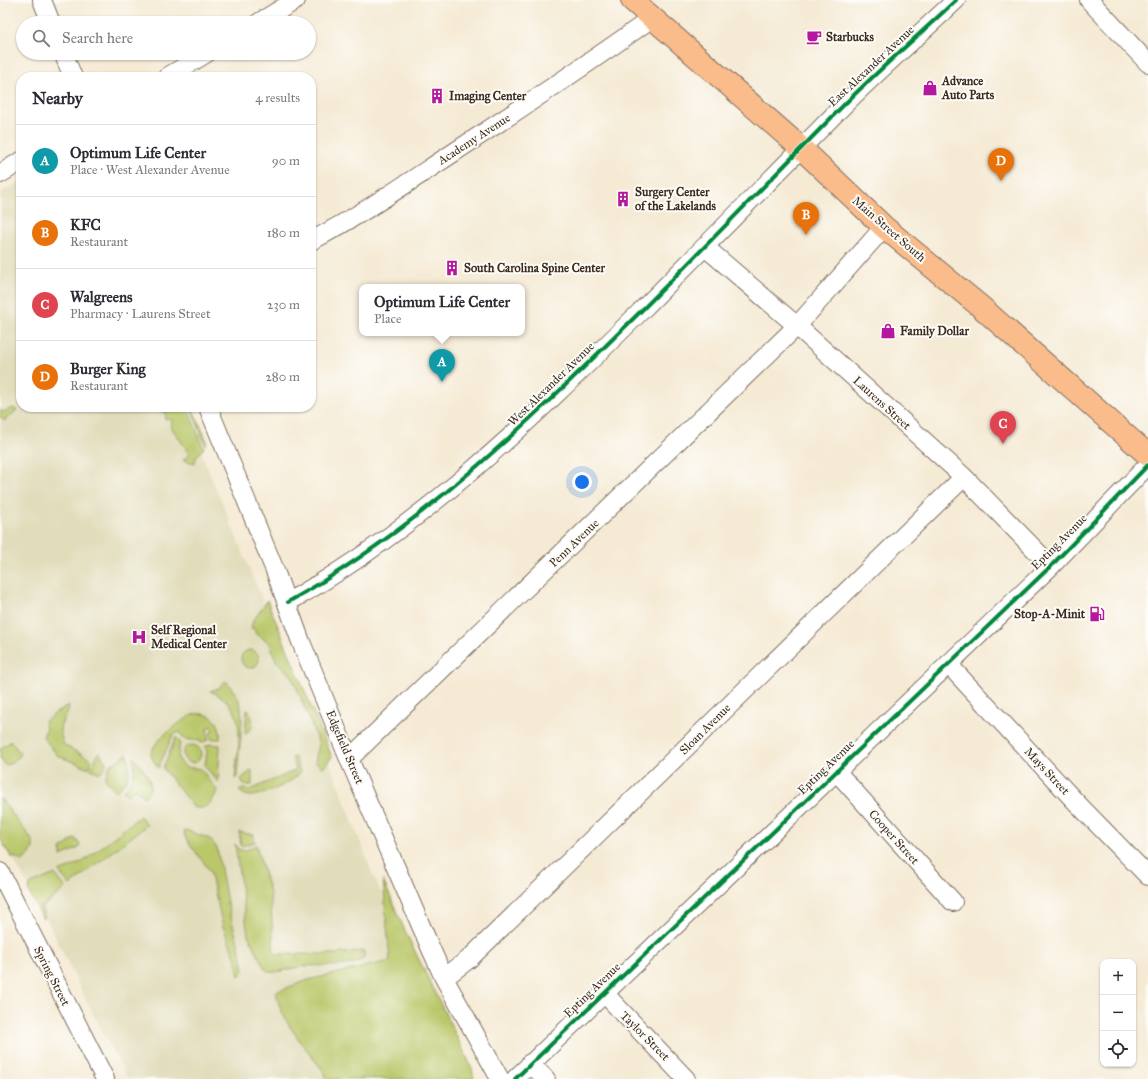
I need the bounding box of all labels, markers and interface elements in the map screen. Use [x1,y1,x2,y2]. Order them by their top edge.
search box [16,16,316,60]
street label: East Alexander Avenue [825,23,917,109]
icon: search [30,27,52,49]
cafe icon: Starbucks [805,28,823,46]
text: Search here [62,29,133,47]
place label: Starbucks [826,30,875,44]
place label: Advance Auto Parts [941,74,995,102]
shop icon: Advance Auto Parts [921,79,939,97]
building icon: Imaging Center [428,87,446,105]
text: Nearby [32,88,83,109]
place label: Imaging Center [449,89,527,104]
text: 4 results [255,90,300,106]
street label: Academy Avenue [434,110,513,168]
text: Optimum Life Center [70,144,206,162]
pin: D [988,148,1014,181]
text: A [41,153,49,169]
text: 90 m [272,153,300,169]
text: Place · West Alexander Avenue [70,162,230,178]
place label: Surgery Center of the Lakelands [635,185,716,213]
building icon: Surgery Center of the Lakelands [614,190,632,208]
street label: Main Street South [849,193,929,265]
pin: B [793,202,819,235]
text: KFC [70,216,101,234]
text: B [41,225,49,241]
text: 180 m [267,225,300,241]
text: Restaurant [70,234,128,250]
building icon: South Carolina Spine Center [443,259,461,277]
place label: South Carolina Spine Center [464,261,606,276]
popup [359,284,525,336]
text: Walgreens [70,288,133,306]
text: Optimum Life Center [374,293,510,311]
text: C [41,297,49,313]
text: 230 m [267,297,300,313]
text: Pharmacy · Laurens Street [70,306,211,322]
text: Place [374,311,401,327]
shop icon: Family Dollar [879,322,897,340]
place label: Family Dollar [900,324,969,339]
street label: West Alexander Avenue [505,339,597,429]
pin: A [429,349,455,382]
text: Burger King [70,360,146,378]
text: D [40,369,50,385]
text: 280 m [265,369,300,385]
street label: Laurens Street [850,373,914,433]
text: Restaurant [70,378,128,394]
pin: C [990,411,1016,444]
your location [572,472,592,492]
street label: Epting Avenue [1028,511,1090,573]
street label: Penn Avenue [546,516,602,570]
fuel station icon: Stop-A-Minit [1088,605,1106,623]
place label: Stop-A-Minit [1014,607,1086,622]
place label: Self Regional Medical Center [151,623,227,651]
hospital icon: Self Regional Medical Center [130,628,148,646]
street label: Sloan Avenue [677,701,733,757]
street label: Edgefield Street [322,708,367,787]
street label: Epting Avenue [795,737,858,798]
street label: Mays Street [1022,744,1073,798]
street label: Cooper Street [866,807,923,868]
street label: Spring Street [30,944,73,1009]
map controls [1100,959,1136,1067]
button: + [1100,959,1136,995]
street label: Epting Avenue [561,960,624,1021]
button: − [1100,995,1136,1031]
street label: Taylor Street [617,1008,673,1064]
button: locate [1100,1031,1136,1067]

